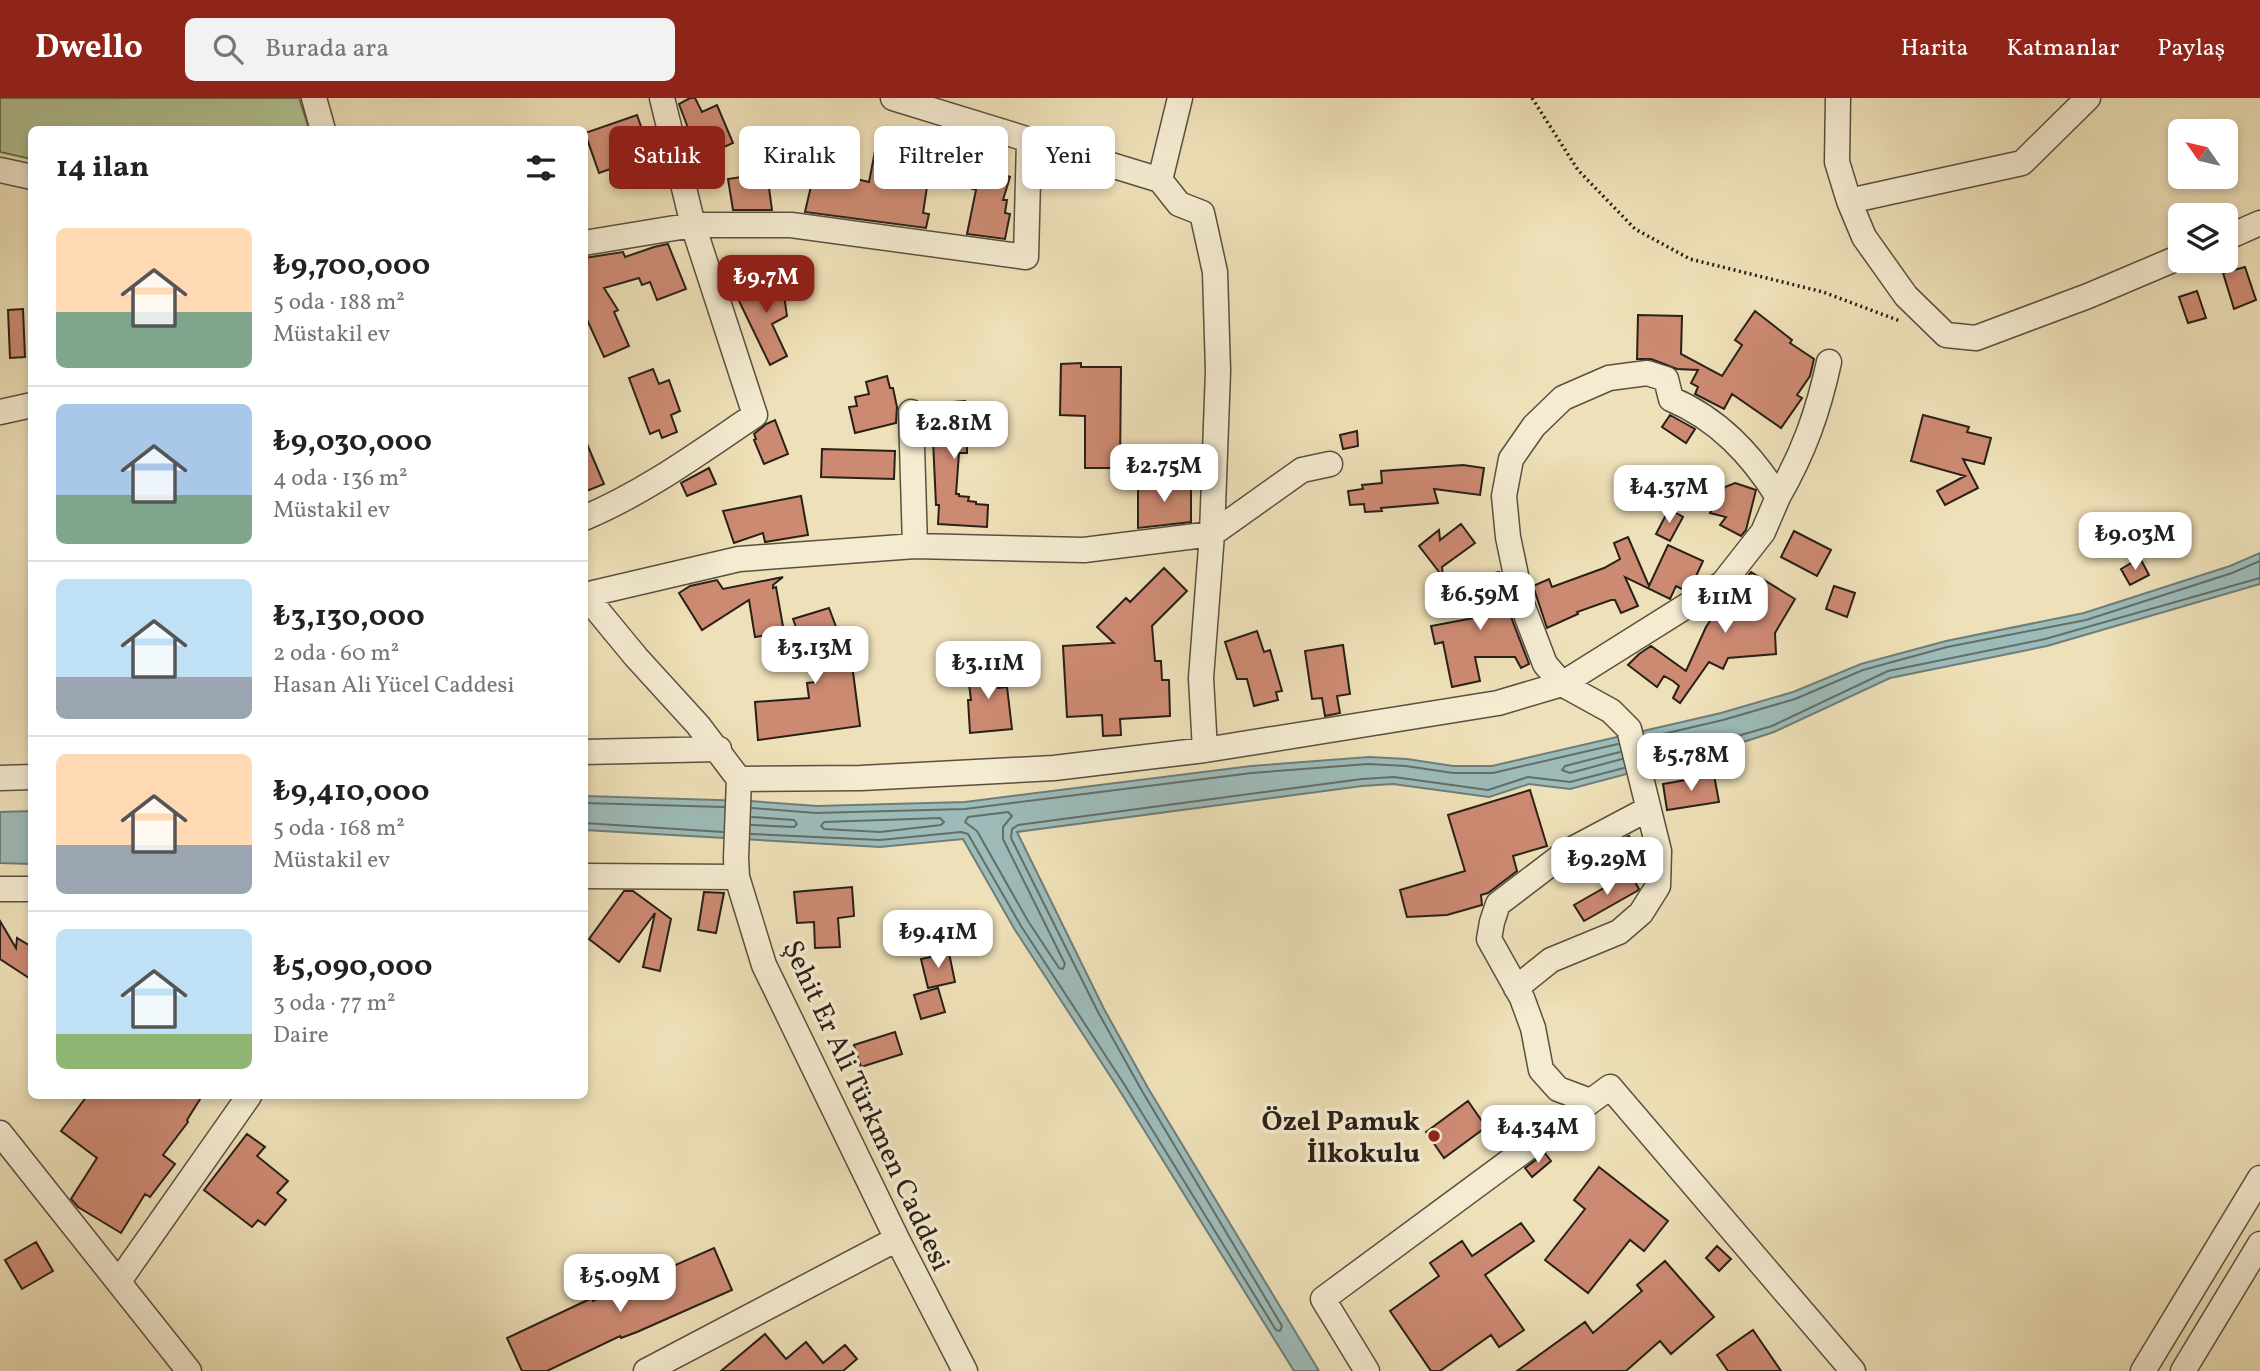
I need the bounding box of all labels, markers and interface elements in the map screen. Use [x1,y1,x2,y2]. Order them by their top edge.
search box [185,18,675,81]
text: Dwello [35,26,143,72]
icon: search [209,30,247,68]
text: Burada ara [265,31,389,67]
text: Harita [1901,32,1968,66]
text: Katmanlar [2006,32,2119,66]
text: Paylaş [2157,32,2225,66]
north arrow [2168,119,2238,189]
map controls [2168,119,2238,273]
chip: Satılık [609,126,725,189]
chip: Kiralık [739,126,860,189]
chip: Filtreler [874,126,1008,189]
chip: Yeni [1022,126,1115,189]
text: 14 ilan [56,147,149,189]
icon: filters [522,149,560,187]
button: layers [2168,203,2238,273]
text: ₺9,700,000 [273,245,430,287]
icon: home [112,256,196,340]
pin: ₺9.7M [717,256,815,315]
text: ₺9.7M [733,262,799,294]
text: 5 oda · 188 m² [273,287,405,319]
text: Müstakil ev [273,319,390,351]
pin: ₺2.81M [897,402,1011,461]
text: ₺2.81M [916,408,992,440]
text: ₺9,030,000 [273,421,432,463]
icon: home [112,432,196,516]
pin: ₺2.75M [1107,444,1221,504]
text: ₺2.75M [1126,451,1202,483]
text: 4 oda · 136 m² [273,463,408,495]
pin: ₺4.37M [1612,466,1726,525]
text: ₺4.37M [1630,472,1708,504]
text: Müstakil ev [273,495,390,527]
pin: ₺9.03M [2078,512,2192,572]
text: ₺9.03M [2095,519,2175,551]
pin: ₺6.59M [1423,573,1537,632]
pin: ₺11M [1684,575,1766,635]
text: ₺6.59M [1441,579,1519,611]
text: ₺11M [1698,582,1752,614]
text: ₺3,130,000 [273,596,425,638]
icon: home [112,607,196,691]
pin: ₺3.13M [758,626,872,686]
text: ₺3.13M [777,633,853,665]
text: 2 oda · 60 m² [273,638,399,670]
pin: ₺3.11M [931,642,1045,701]
text: ₺3.11M [952,648,1024,680]
text: Hasan Ali Yücel Caddesi [273,670,514,702]
pin: ₺5.78M [1634,734,1748,793]
text: ₺5.78M [1653,740,1729,772]
text: ₺9,410,000 [273,771,429,813]
icon: home [112,782,196,866]
text: 5 oda · 168 m² [273,813,405,845]
pin: ₺9.29M [1550,838,1664,897]
text: ₺9.29M [1567,844,1647,876]
text: Müstakil ev [273,845,390,877]
pin: ₺9.41M [881,910,995,970]
text: ₺9.41M [899,917,977,949]
street label: Şehit Er Ali Türkmen Caddesi [772,934,960,1278]
text: ₺5,090,000 [273,946,433,988]
icon: home [112,957,196,1041]
text: 3 oda · 77 m² [273,988,396,1020]
text: Daire [273,1020,329,1052]
place label: Özel Pamuk İlkokulu [1262,1103,1420,1174]
pin: ₺4.34M [1481,1105,1595,1165]
text: ₺4.34M [1497,1112,1579,1144]
marker: Özel Pamuk İlkokulu [1426,1128,1442,1144]
pin: ₺5.09M [563,1254,677,1314]
text: ₺5.09M [580,1261,660,1293]

